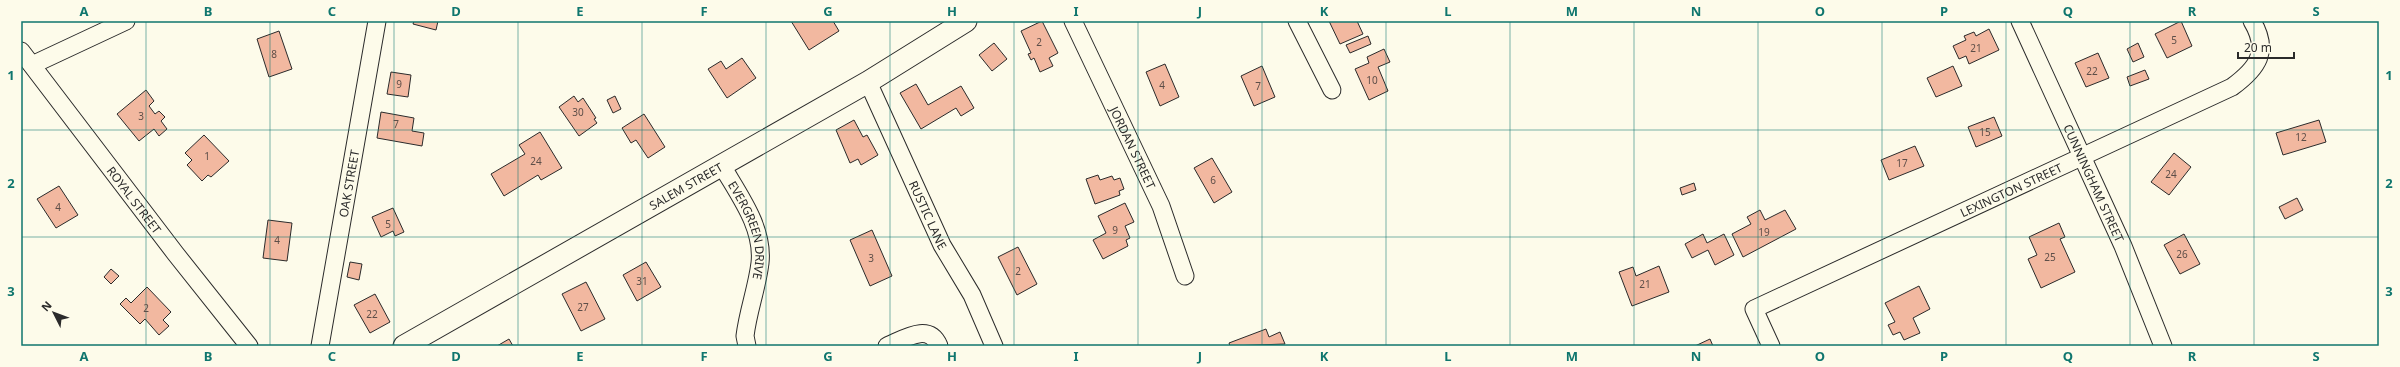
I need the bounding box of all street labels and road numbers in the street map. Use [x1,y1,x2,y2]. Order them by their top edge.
street label: JORDAN STREET [1106,103,1160,192]
street label: CUNNINGHAM STREET [2060,121,2129,245]
street label: OAK STREET [334,148,363,219]
street label: SALEM STREET [646,158,726,213]
street label: LEXINGTON STREET [1957,158,2065,221]
street label: ROYAL STREET [103,162,166,237]
street label: EVERGREEN DRIVE [724,178,769,281]
street label: RUSTIC LANE [905,178,951,253]

